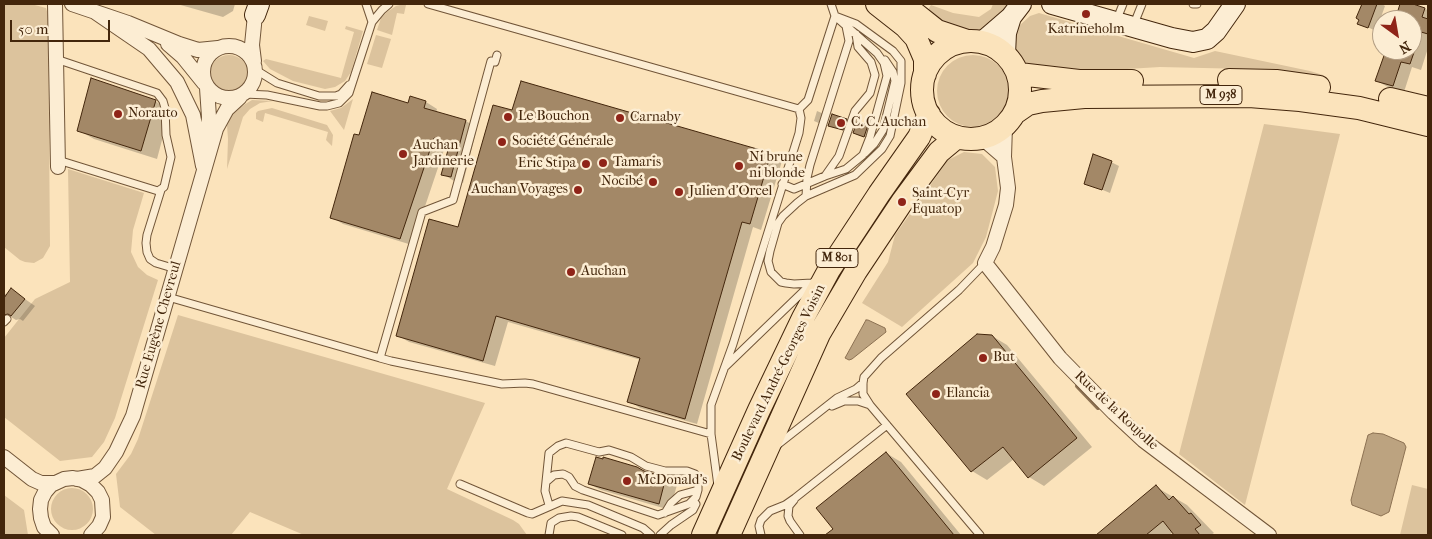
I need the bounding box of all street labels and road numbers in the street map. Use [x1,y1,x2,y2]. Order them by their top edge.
road number: M 938 [1200,86,1242,104]
road number: M 801 [816,248,858,268]
street label: Rue Eugène Chevreul [133,259,185,391]
street label: Boulevard André-Georges Voisin [729,282,829,464]
street label: Rue de la Roujolle [1071,368,1161,454]

